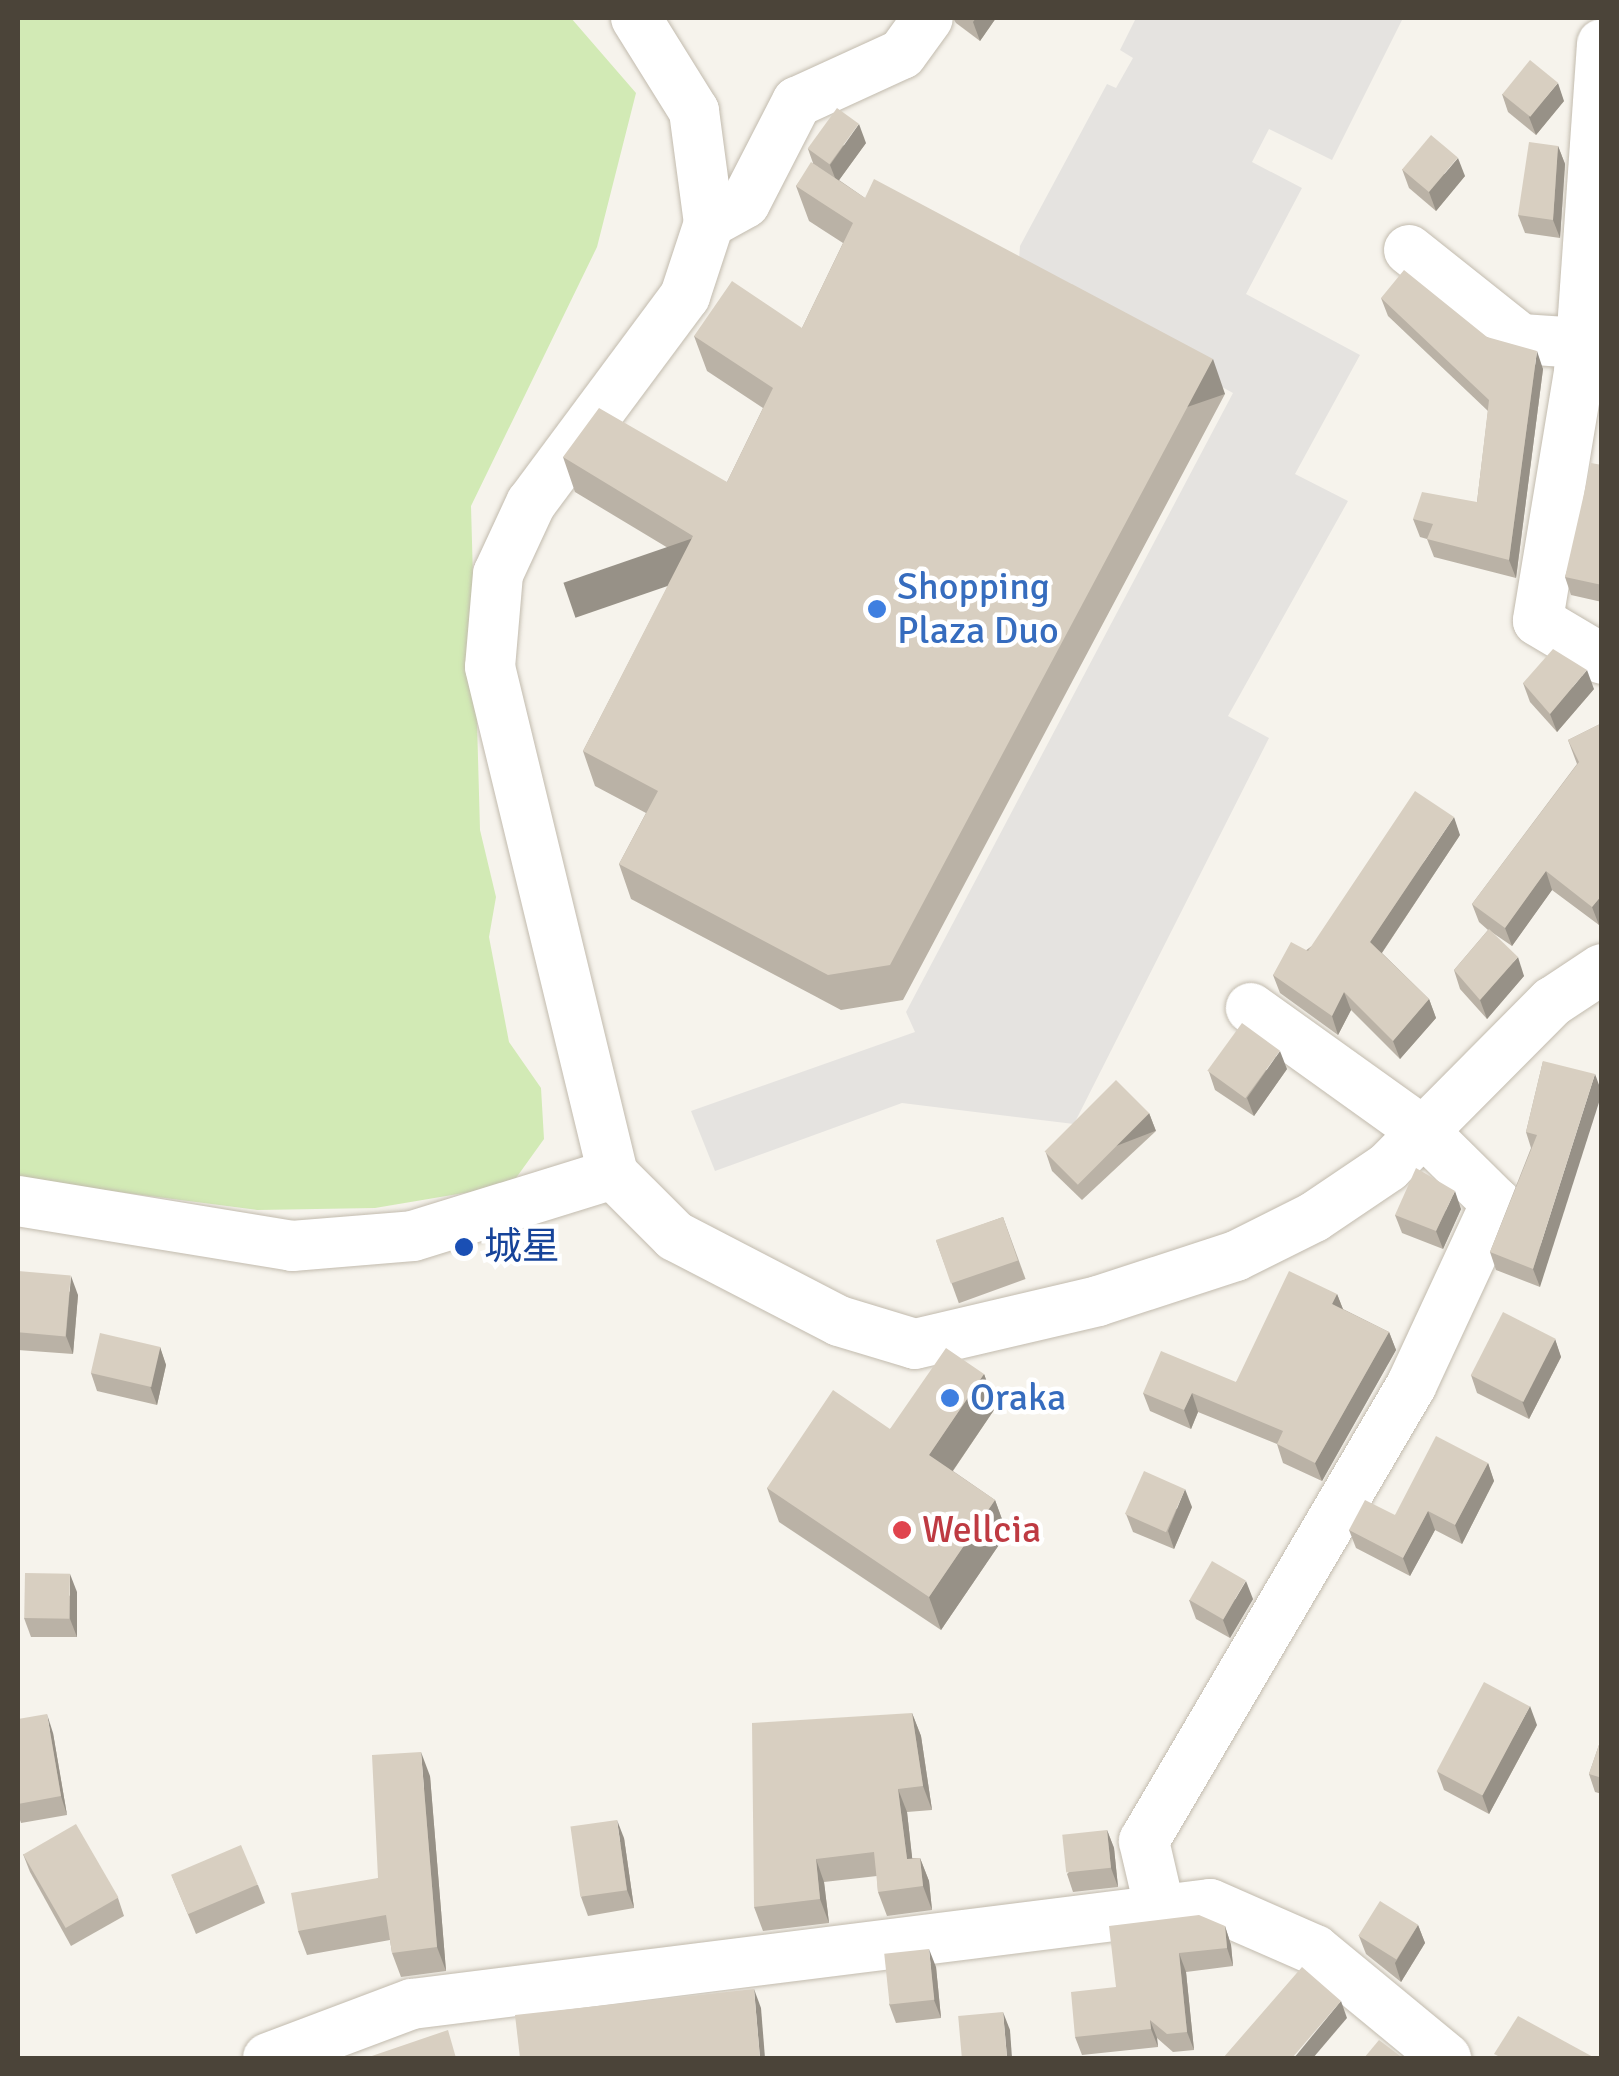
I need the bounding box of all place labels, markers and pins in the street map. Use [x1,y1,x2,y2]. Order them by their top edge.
place label: Shopping Plaza Duo [897,564,1059,654]
marker: Shopping Plaza Duo [866,598,888,620]
place label: 城星 [484,1224,560,1270]
marker: 城星 [453,1236,475,1258]
place label: Oraka [970,1375,1066,1421]
marker: Oraka [939,1387,961,1409]
place label: Wellcia [922,1507,1041,1553]
marker: Wellcia [891,1519,913,1541]

